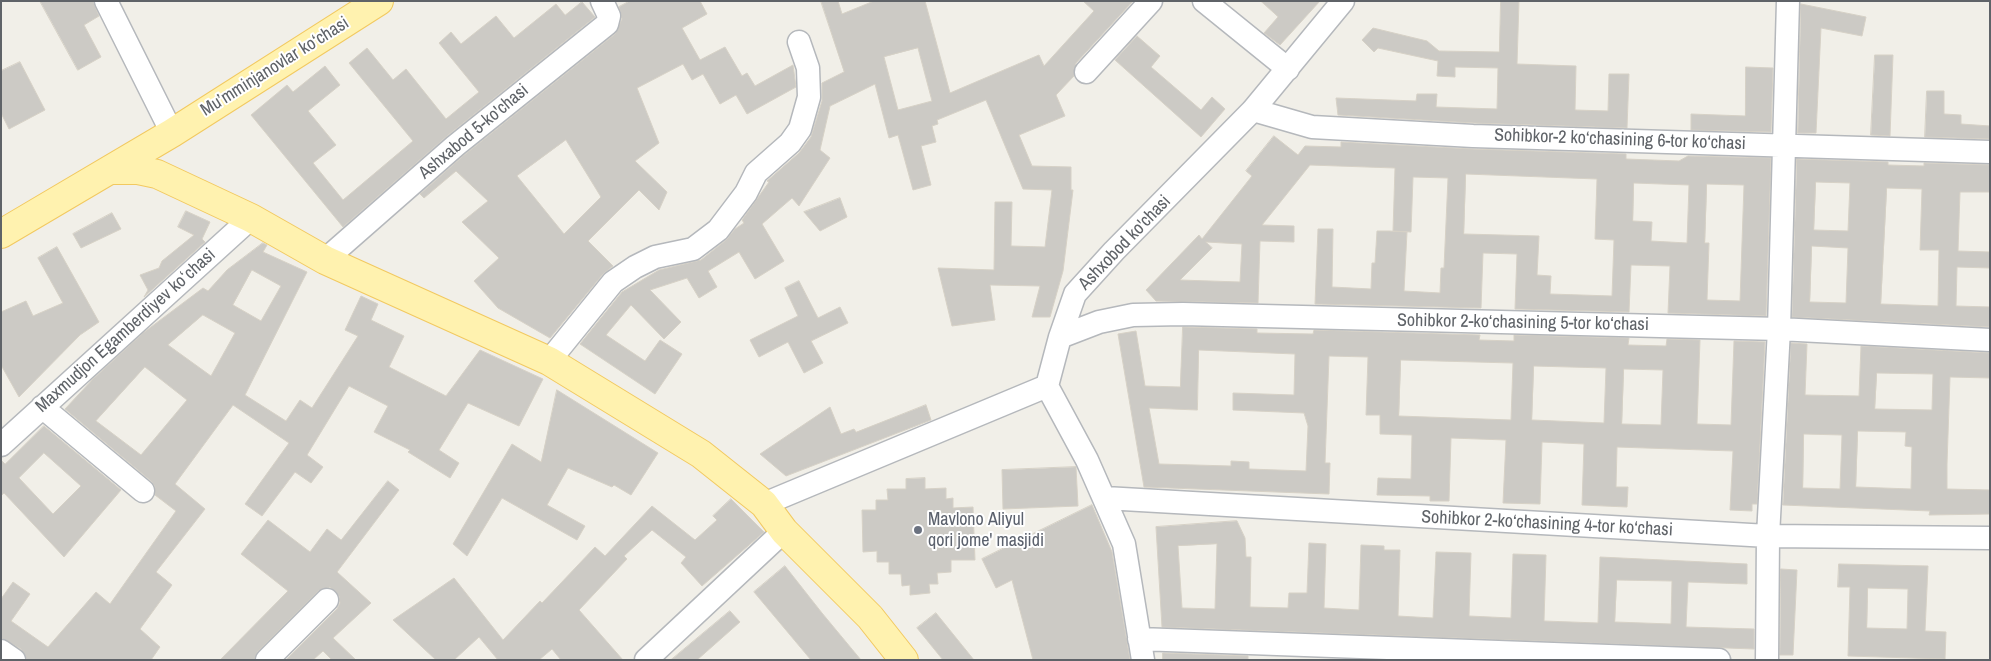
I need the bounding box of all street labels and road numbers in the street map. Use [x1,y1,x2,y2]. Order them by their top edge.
street label: Mu’mminjanovlar ko‘chasi [197,13,353,121]
street label: Ashxabod 5-ko'chasi [415,80,533,184]
street label: Sohibkor-2 ko‘chasining 6-tor ko‘chasi [1494,125,1746,155]
street label: Ashxobod ko'chasi [1074,191,1176,295]
street label: Maxmudjon Egamberdiyev koʻchasi [32,245,220,417]
street label: Sohibkor 2-ko‘chasining 5-tor ko‘chasi [1397,310,1649,336]
street label: Sohibkor 2-ko‘chasining 4-tor ko‘chasi [1421,507,1673,541]

